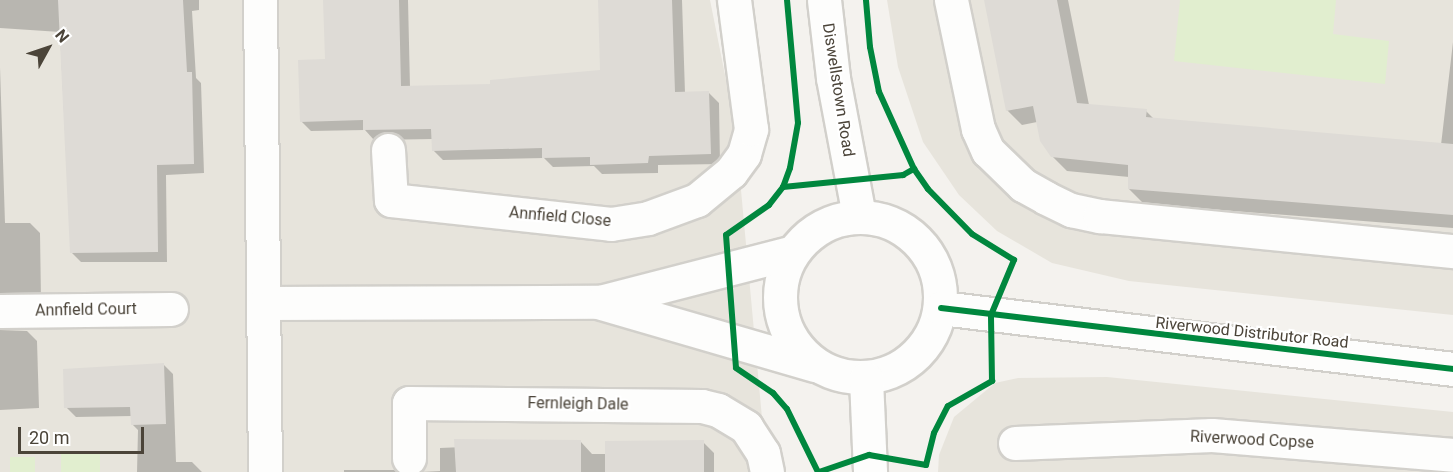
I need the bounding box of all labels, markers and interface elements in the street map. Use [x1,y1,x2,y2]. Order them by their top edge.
north arrow [18,18,78,78]
street label: Diswellstown Road [818,22,858,158]
text: N [51,26,73,47]
street label: Annfield Close [508,203,612,231]
street label: Annfield Court [35,300,137,320]
street label: Riverwood Distributor Road [1155,313,1349,353]
street label: Fernleigh Dale [527,394,629,414]
scale bar [21,415,147,453]
text: 20 m [29,427,69,448]
street label: Riverwood Copse [1190,427,1314,453]

